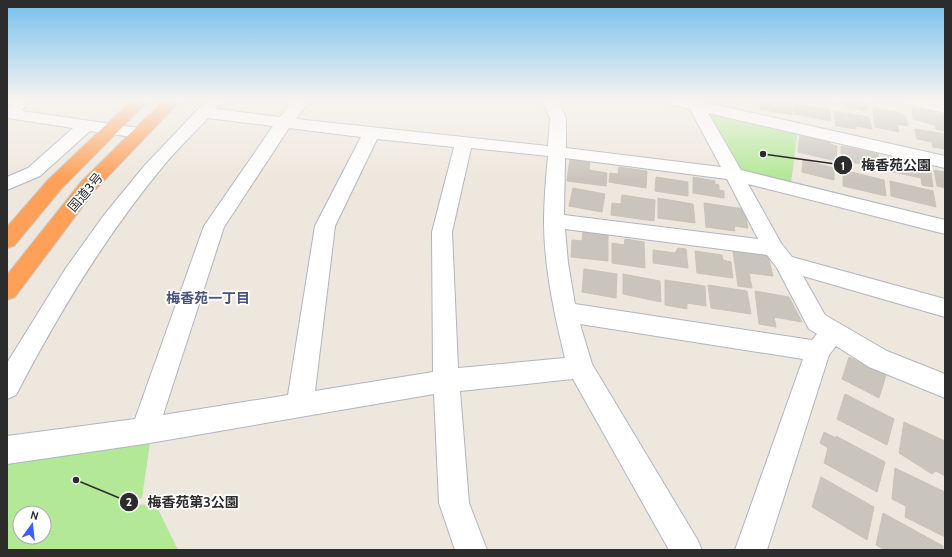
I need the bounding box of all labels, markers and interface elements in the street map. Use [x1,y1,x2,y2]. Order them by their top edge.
callout: 梅香苑公園 [833,152,939,178]
text: 梅香苑公園 [861,156,931,174]
text: 1 [841,158,845,173]
street label: 国道3号 [64,169,106,215]
district label: 梅香苑一丁目 [166,289,250,307]
callout: 梅香苑第3公園 [119,489,247,515]
text: 梅香苑第3公園 [147,493,239,511]
text: 2 [126,494,132,509]
north arrow [12,505,52,545]
text: N [29,508,40,523]

